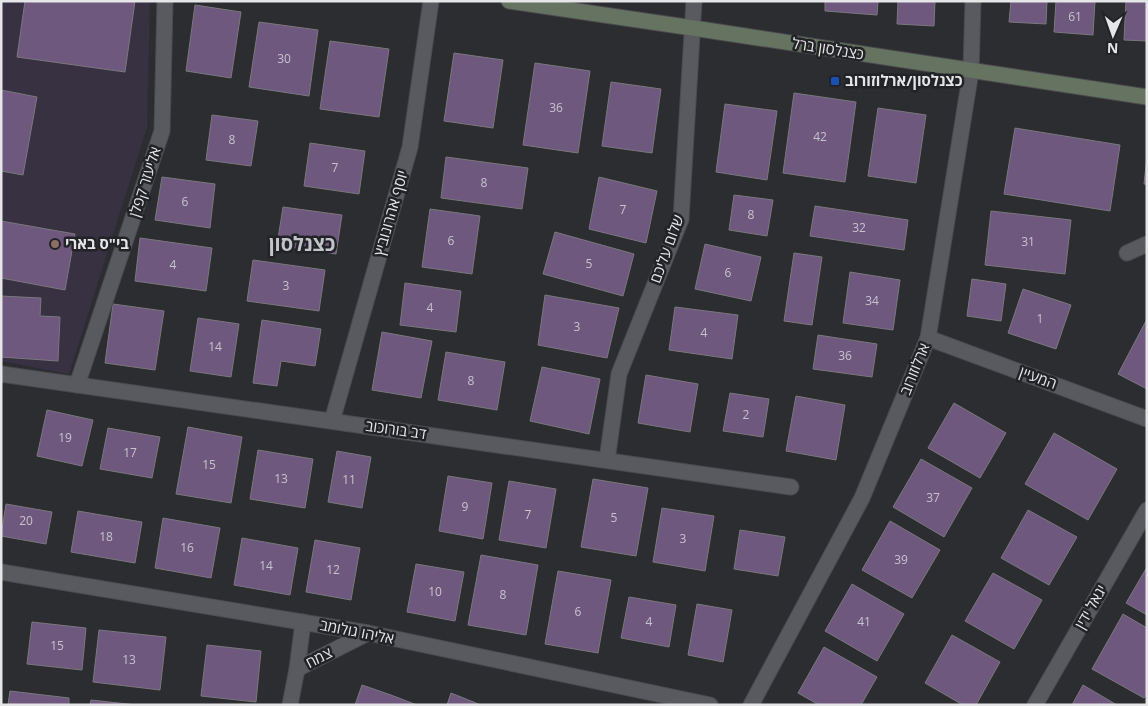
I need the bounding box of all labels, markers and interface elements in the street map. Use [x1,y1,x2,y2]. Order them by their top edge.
house number: 61 [1068,8,1082,25]
north arrow [1088,10,1138,60]
street label: כצנלסון ברל [791,32,865,64]
text: N [1107,39,1119,58]
house number: 30 [277,50,291,67]
place label: כצנלסון/ארלוזורוב [845,70,963,90]
marker: כצנלסון/ארלוזורוב [829,75,841,87]
house number: 36 [549,99,563,116]
house number: 42 [813,128,827,145]
house number: 8 [229,131,236,148]
street label: אליעזר קפלן [123,144,165,219]
house number: 7 [332,159,339,176]
street label: יוסף אהרונוביץ [368,168,412,258]
house number: 8 [481,174,488,191]
house number: 6 [182,193,189,210]
house number: 7 [620,201,627,218]
house number: 8 [748,206,755,223]
street label: שלום עליכם [644,211,688,286]
house number: 32 [852,219,866,236]
district label: כצנלסון [269,230,335,257]
house number: 6 [448,232,455,249]
place label: בי"ס בארי [65,233,129,253]
house number: 31 [1021,233,1035,250]
marker: בי"ס בארי [49,238,61,250]
house number: 5 [586,255,593,272]
house number: 4 [170,256,177,273]
house number: 6 [725,264,732,281]
house number: 3 [283,277,290,294]
house number: 34 [865,292,879,309]
house number: 4 [427,299,434,316]
house number: 1 [1037,310,1043,327]
house number: 3 [574,318,581,335]
house number: 4 [701,324,708,341]
house number: 14 [208,338,222,355]
street label: ארלוזורוב [895,340,934,398]
house number: 36 [838,347,852,364]
street label: המעיין [1017,361,1060,393]
house number: 8 [468,372,475,389]
house number: 2 [743,406,750,423]
street label: דב בורוכוב [364,415,428,443]
house number: 19 [58,429,72,446]
house number: 17 [123,444,137,461]
house number: 15 [202,456,216,473]
house number: 13 [274,470,288,487]
house number: 11 [342,471,356,488]
house number: 37 [926,489,940,506]
house number: 9 [462,498,469,515]
house number: 7 [525,506,532,523]
house number: 5 [611,509,618,526]
house number: 20 [19,512,33,529]
house number: 18 [99,528,113,545]
house number: 3 [680,530,687,547]
house number: 16 [180,539,194,556]
house number: 39 [894,551,908,568]
house number: 14 [259,557,273,574]
house number: 12 [326,561,340,578]
street label: יגאל ידין [1069,581,1111,632]
house number: 10 [428,583,442,600]
house number: 8 [500,586,507,603]
house number: 6 [575,603,582,620]
house number: 4 [646,613,653,630]
house number: 41 [857,613,871,630]
street label: אליהו גולומב [319,614,396,648]
house number: 15 [50,637,64,654]
street label: צמח [302,642,335,672]
house number: 13 [122,651,136,668]

